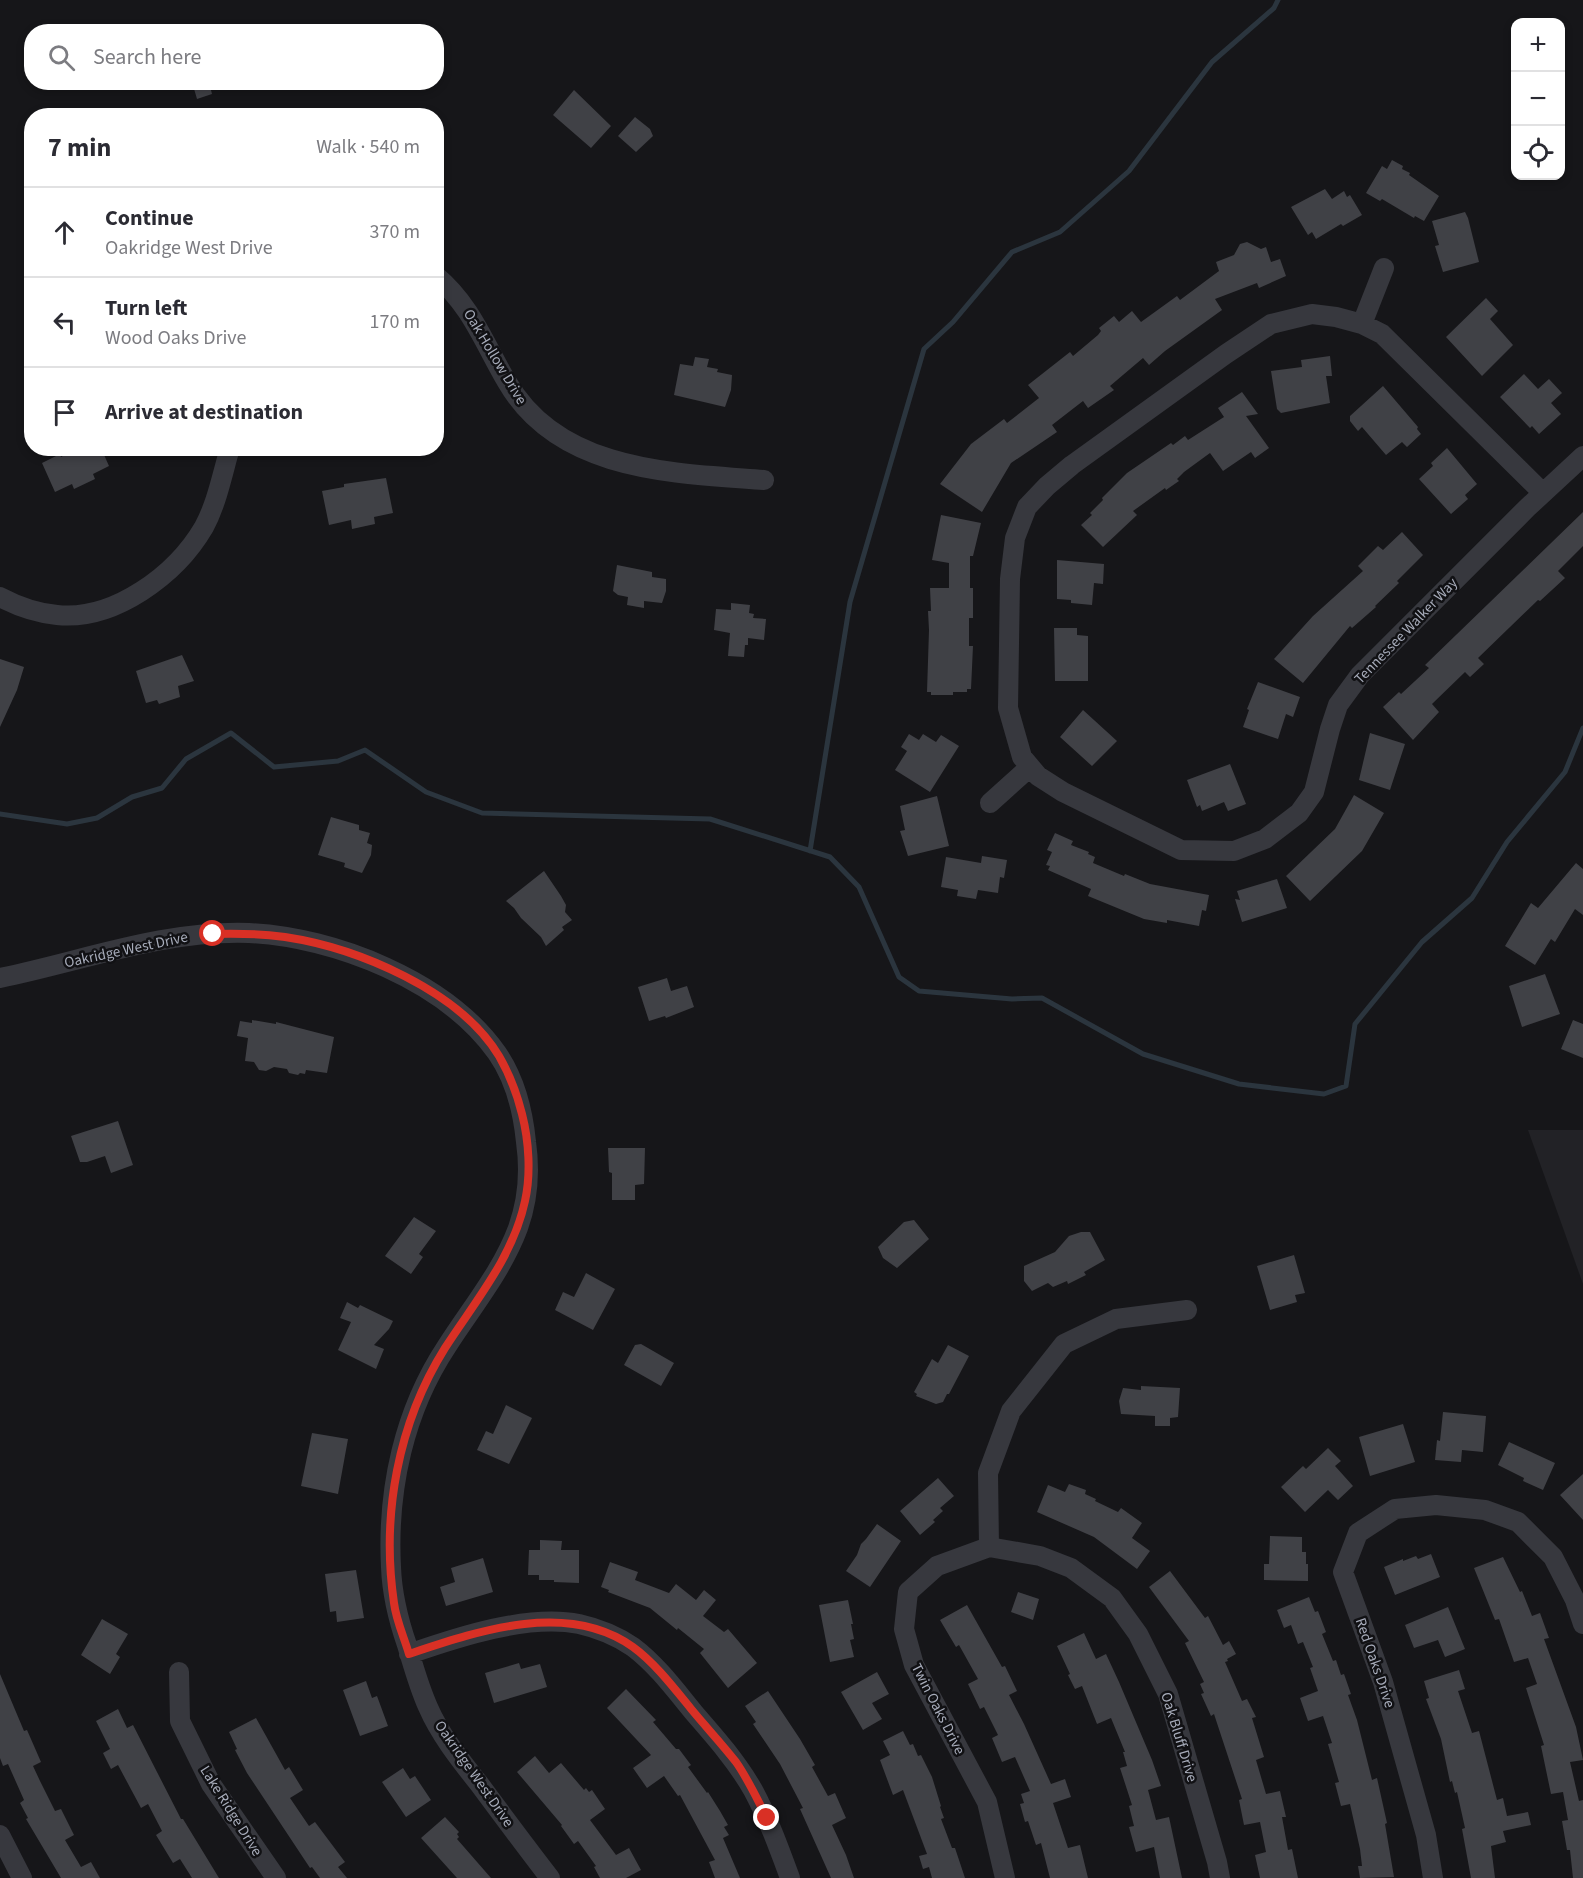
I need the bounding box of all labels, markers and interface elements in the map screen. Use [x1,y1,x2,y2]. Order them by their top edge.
map controls [1511,18,1565,180]
button: + [1511,18,1565,72]
search box [24,24,444,90]
icon: search [45,41,78,74]
text: Search here [93,41,201,73]
button: − [1511,72,1565,126]
button: locate [1511,126,1565,180]
text: 7 min [48,129,111,166]
text: Walk · 540 m [316,133,420,161]
text: Continue [105,202,194,234]
icon: ahead [48,216,81,249]
text: 370 m [370,218,420,246]
text: Oakridge West Drive [105,234,273,262]
text: Turn left [105,292,187,324]
street label: Oak Hollow Drive [458,305,532,409]
icon: left [48,306,81,339]
text: 170 m [370,308,420,336]
text: Wood Oaks Drive [105,324,247,352]
icon: arrive [48,396,81,429]
text: Arrive at destination [105,396,303,428]
street label: Tennessee Walker Way [1350,573,1462,689]
route start [199,920,225,946]
street label: Oakridge West Drive [62,927,190,973]
street label: Red Oaks Drive [1350,1615,1400,1711]
street label: Twin Oaks Drive [906,1660,970,1758]
street label: Oak Bluff Drive [1155,1689,1203,1785]
street label: Oakridge West Drive [429,1716,519,1832]
street label: Lake Ridge Drive [195,1762,267,1860]
route end [753,1804,779,1830]

